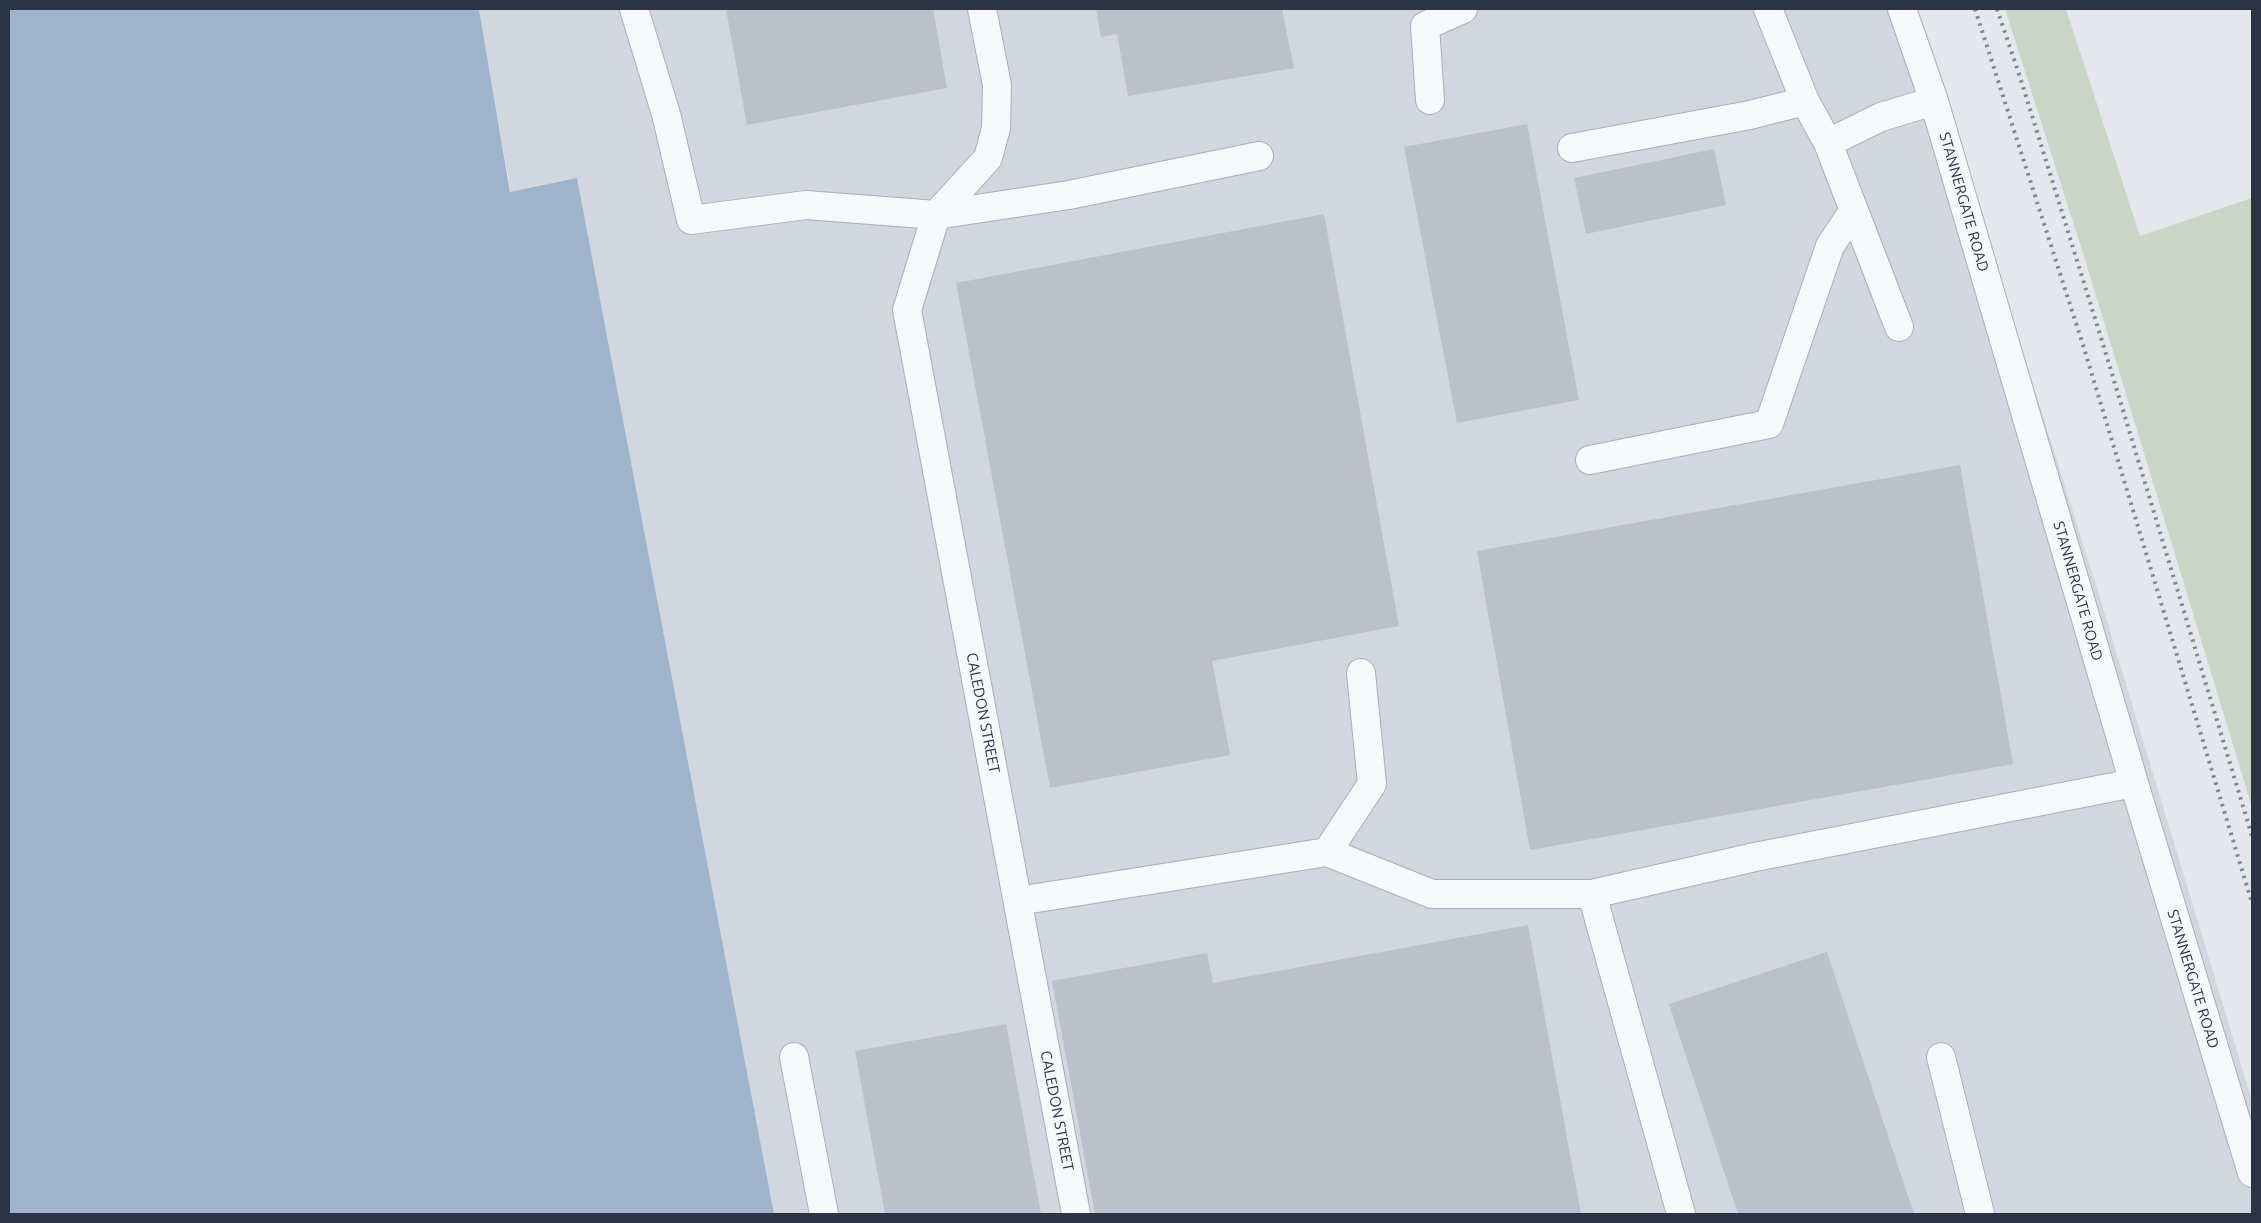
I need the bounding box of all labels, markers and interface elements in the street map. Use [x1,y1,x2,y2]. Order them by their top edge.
street label: STANNERGATE ROAD [1935,130,1993,274]
street label: STANNERGATE ROAD [2049,519,2107,663]
street label: CALEDON STREET [962,651,1004,775]
street label: STANNERGATE ROAD [2163,907,2223,1051]
street label: CALEDON STREET [1036,1049,1078,1173]

